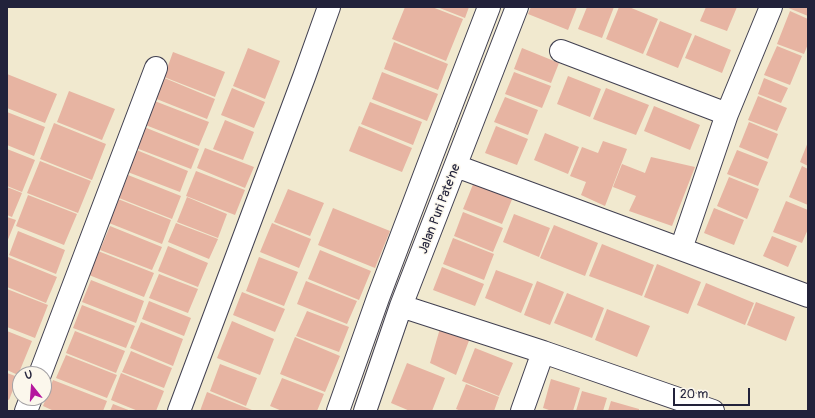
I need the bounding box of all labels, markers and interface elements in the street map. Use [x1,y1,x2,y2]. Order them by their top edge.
street label: Jalan Puri Pate'ne [416,162,464,256]
north arrow [12,366,52,406]
text: U [23,368,34,382]
scale bar [675,380,752,406]
text: 20 m [680,387,708,402]

